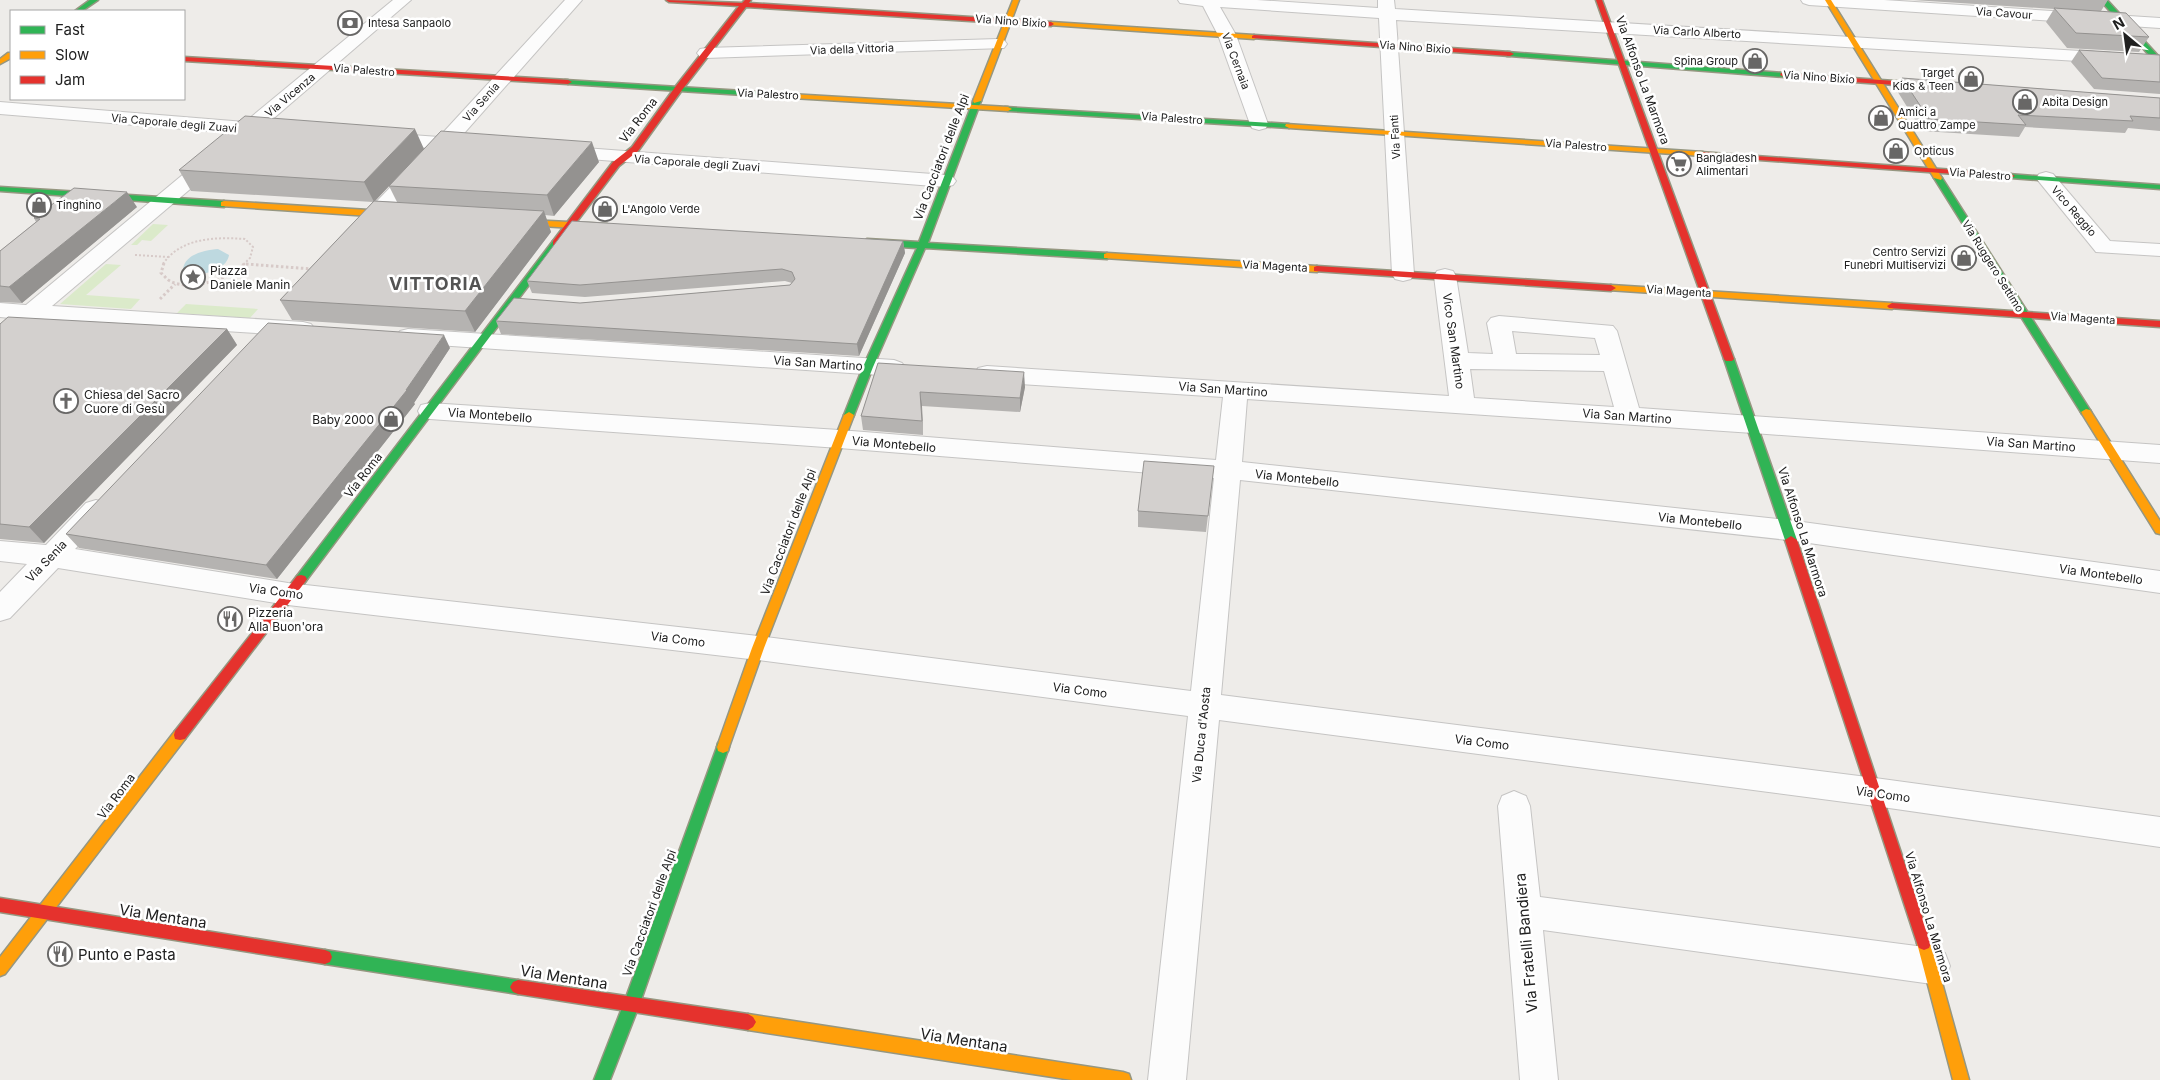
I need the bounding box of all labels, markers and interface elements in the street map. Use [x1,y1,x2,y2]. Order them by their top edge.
street label: Via Cavour [1975,4,2033,22]
legend [10,10,185,100]
bank icon: Intesa Sanpaolo [337,10,363,36]
north arrow [2100,10,2150,60]
street label: Via Nino Bixio [975,12,1048,31]
text: N [2110,13,2127,33]
street label: Via Alfonso La Marmora [1613,14,1673,146]
place label: Intesa Sanpaolo [368,16,451,30]
text: Fast [55,20,85,39]
street label: Via Carlo Alberto [1653,23,1742,41]
street label: Via Cernaia [1219,31,1253,91]
street label: Via Nino Bixio [1379,38,1452,57]
street label: Via della Vittoria [810,41,894,57]
text: Slow [55,45,89,64]
shop icon: Spina Group [1742,48,1768,74]
place label: Spina Group [1674,54,1738,68]
street label: Via Palestro [333,61,396,79]
place label: Target Kids & Teen [1892,66,1954,93]
shop icon: Target Kids & Teen [1958,66,1984,92]
street label: Via Nino Bixio [1783,68,1856,87]
text: Jam [55,70,85,89]
street label: Via Vicenza [262,70,318,120]
street label: Via Senia [460,79,502,125]
street label: Via Palestro [737,85,800,103]
shop icon: Abita Design [2012,89,2038,115]
street label: Via Cacciatori delle Alpi [910,92,972,222]
street label: Via Roma [616,94,660,146]
place label: Abita Design [2042,95,2108,109]
shop icon: Amici a Quattro Zampe [1868,105,1894,131]
place label: Amici a Quattro Zampe [1898,105,1976,132]
street label: Via Palestro [1141,109,1204,127]
street label: Via Caporale degli Zuavi [111,111,237,135]
street label: Via Fanti [1387,114,1403,160]
street label: Via Palestro [1545,136,1608,154]
shop icon: Opticus [1883,138,1909,164]
place label: Opticus [1914,144,1954,158]
supermarket icon: Bangladesh Alimentari [1666,151,1692,177]
place label: Bangladesh Alimentari [1696,151,1757,178]
street label: Via Caporale degli Zuavi [634,152,760,174]
street label: Via Palestro [1949,165,2012,183]
street label: Vico Reggio [2048,183,2100,239]
shop icon: Tinghino [26,192,52,218]
shop icon: L'Angolo Verde [592,196,618,222]
place label: Tinghino [56,198,102,212]
place label: L'Angolo Verde [622,202,700,216]
street label: Via Ruggero Settimo [1959,217,2027,315]
place label: Centro Servizi Funebri Multiservizi [1844,245,1946,272]
shop icon: Centro Servizi Funebri Multiservizi [1951,245,1977,271]
street label: Via Magenta [1242,257,1308,275]
place label: Piazza Daniele Manin [210,263,290,292]
place icon: Piazza Daniele Manin [180,264,206,290]
district label: VITTORIA [389,273,483,294]
street label: Via Magenta [1646,282,1712,300]
street label: Vico San Martino [1440,292,1468,390]
street label: Via Magenta [2050,309,2116,327]
street label: Via San Martino [773,352,863,374]
street label: Via San Martino [1178,378,1268,400]
place label: Chiesa del Sacro Cuore di Gesù [84,387,180,416]
church icon: Chiesa del Sacro Cuore di Gesù [53,388,79,414]
street label: Via Montebello [447,405,533,425]
street label: Via San Martino [1582,405,1672,427]
shop icon: Baby 2000 [378,406,404,432]
place label: Baby 2000 [312,412,374,427]
street label: Via Montebello [851,433,937,455]
street label: Via San Martino [1986,433,2076,455]
street label: Via Roma [341,449,385,501]
street label: Via Alfonso La Marmora [1775,465,1831,599]
street label: Via Montebello [1254,466,1340,490]
street label: Via Cacciatori delle Alpi [757,467,819,597]
street label: Via Montebello [1657,509,1743,533]
street label: Via Senia [22,537,70,585]
street label: Via Montebello [2058,561,2144,587]
street label: Via Como [248,580,304,602]
place label: Pizzeria Alla Buon'ora [248,605,323,634]
restaurant icon: Pizzeria Alla Buon'ora [217,606,243,632]
street label: Via Como [650,628,706,650]
street label: Via Como [1052,679,1108,701]
street label: Via Duca d'Aosta [1188,686,1214,784]
street label: Via Como [1454,731,1510,753]
street label: Via Roma [94,770,138,822]
street label: Via Como [1855,783,1911,805]
street label: Via Cacciatori delle Alpi [619,847,679,979]
street label: Via Alfonso La Marmora [1902,850,1956,984]
street label: Via Fratelli Bandiera [1510,872,1542,1014]
street label: Via Mentana [118,900,208,932]
restaurant icon: Punto e Pasta [47,941,73,967]
place label: Punto e Pasta [78,945,176,964]
street label: Via Mentana [519,961,609,993]
street label: Via Mentana [919,1024,1009,1056]

